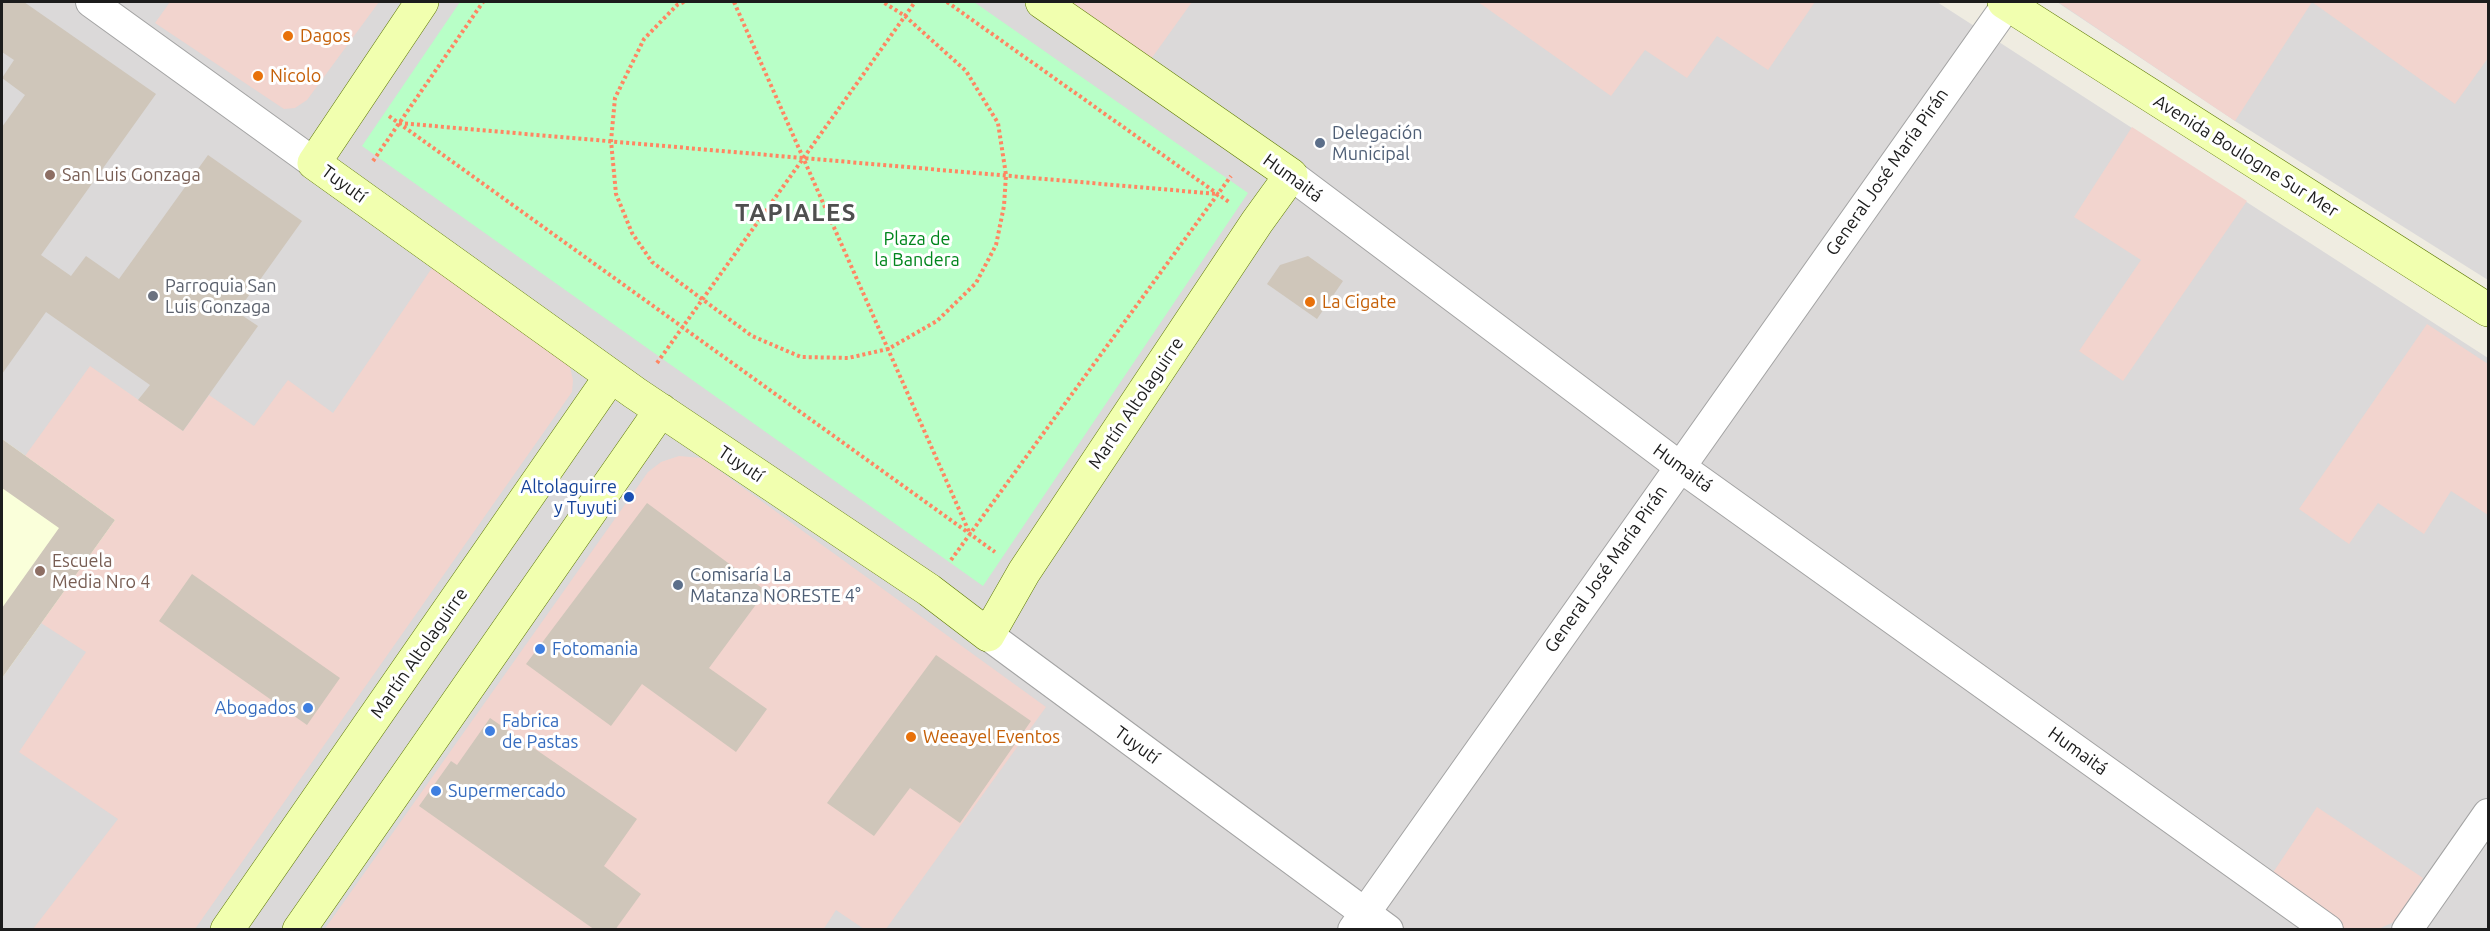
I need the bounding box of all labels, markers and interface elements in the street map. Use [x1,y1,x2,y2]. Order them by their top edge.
place label: Dagos [300,25,351,47]
marker: Dagos [281,29,295,43]
place label: Nicolo [270,65,321,87]
marker: Nicolo [251,69,265,83]
street label: General José María Pirán [1821,84,1953,260]
street label: Avenida Boulogne Sur Mer [2150,90,2342,222]
place label: Delegación Municipal [1332,122,1422,164]
marker: Delegación Municipal [1313,136,1327,150]
street label: Humaitá [1259,149,1327,207]
street label: Tuyutí [317,161,371,207]
place label: San Luis Gonzaga [62,164,201,186]
marker: San Luis Gonzaga [43,168,57,182]
district label: TAPIALES [735,199,857,227]
park label: Plaza de la Bandera [874,228,960,270]
place label: Parroquia San Luis Gonzaga [165,275,277,318]
marker: Parroquia San Luis Gonzaga [146,289,160,303]
place label: La Cigate [1322,291,1397,313]
marker: La Cigate [1303,295,1317,309]
street label: Martín Altolaguirre [1084,333,1188,473]
street label: Humaitá [1649,439,1717,497]
street label: Tuyutí [714,441,768,487]
place label: Altolaguirre y Tuyuti [520,476,617,518]
street label: General José María Pirán [1540,481,1672,657]
marker: Altolaguirre y Tuyuti [622,490,636,504]
place label: Escuela Media Nro 4 [52,550,150,592]
marker: Escuela Media Nro 4 [33,564,47,578]
place label: Comisaría La Matanza NORESTE 4° [690,564,861,606]
marker: Comisaría La Matanza NORESTE 4° [671,578,685,592]
street label: Martín Altolaguirre [366,584,472,722]
place label: Fotomania [552,638,638,660]
marker: Fotomania [533,642,547,656]
place label: Abogados [215,697,296,719]
marker: Abogados [301,701,315,715]
place label: Fabrica de Pastas [502,710,578,752]
street label: Tuyutí [1110,722,1164,768]
street label: Humaitá [2044,722,2112,780]
marker: Fabrica de Pastas [483,724,497,738]
place label: Weeayel Eventos [923,726,1060,748]
marker: Weeayel Eventos [904,730,918,744]
place label: Supermercado [448,780,566,802]
marker: Supermercado [429,784,443,798]

